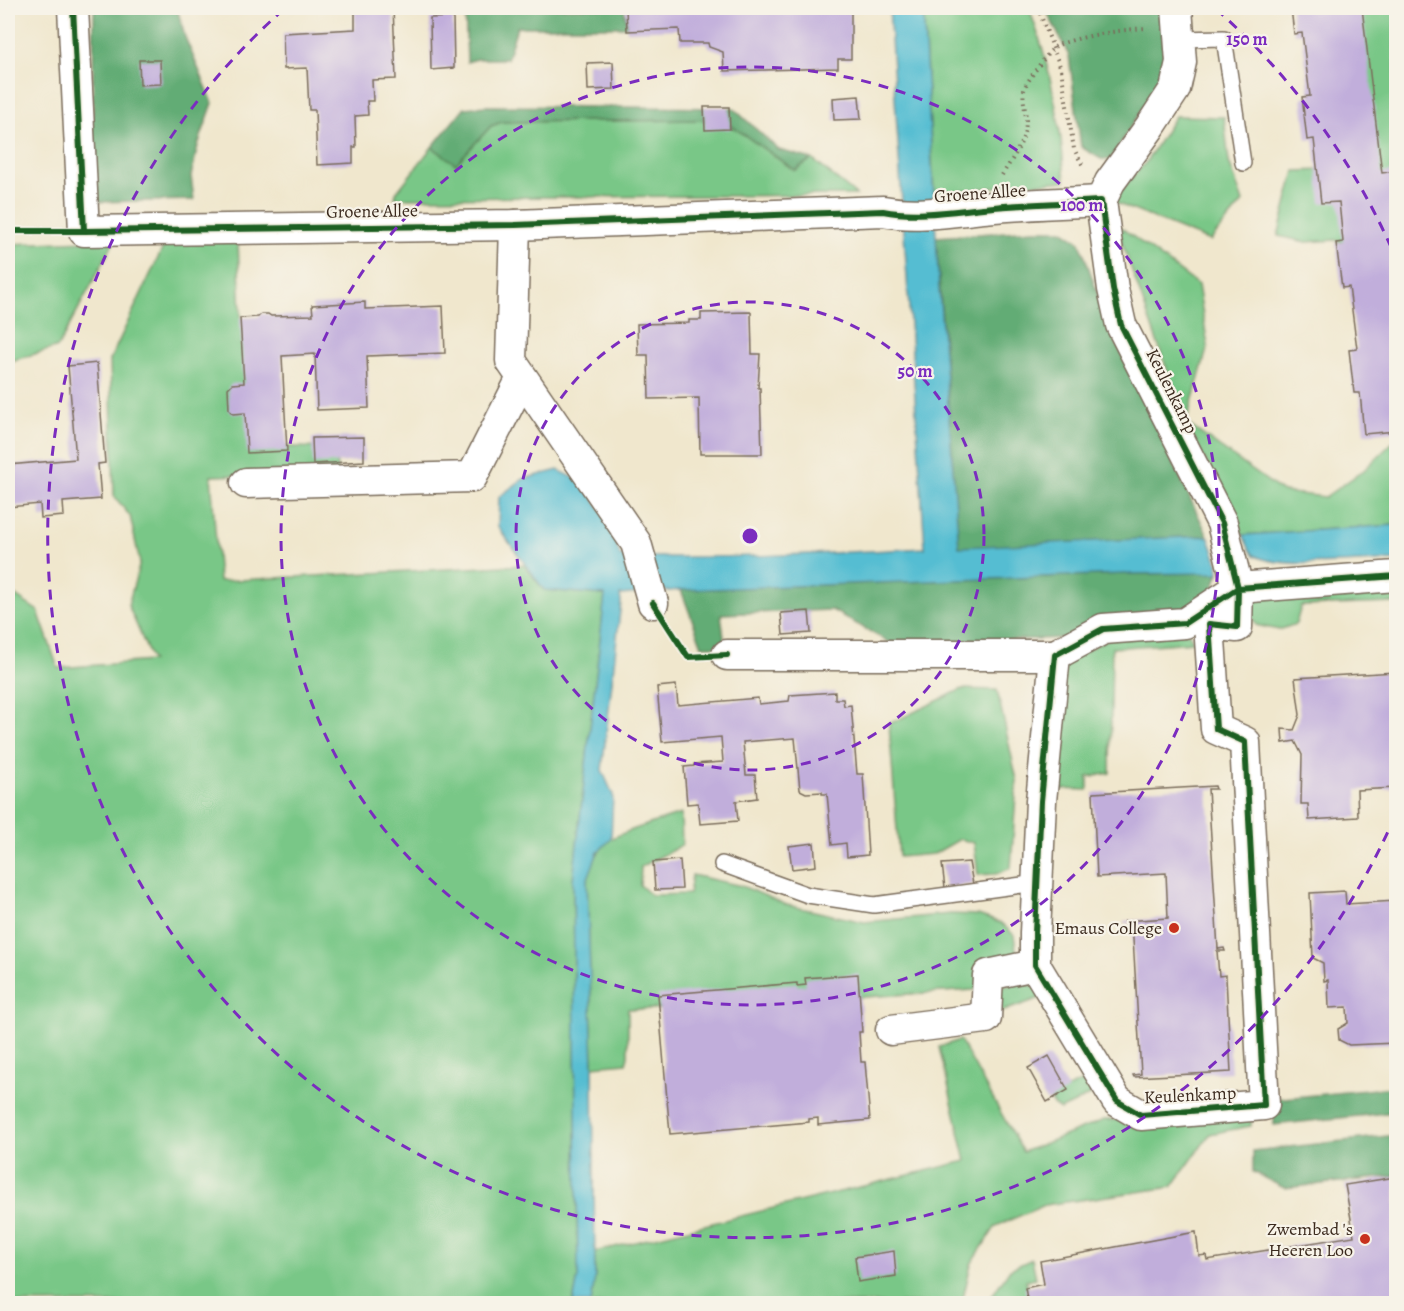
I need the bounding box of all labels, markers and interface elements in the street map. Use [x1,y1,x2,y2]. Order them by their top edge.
text: 150 m [1226,27,1268,51]
street label: Groene Allee [933,178,1027,208]
text: 100 m [1061,193,1103,217]
street label: Groene Allee [326,198,418,224]
street label: Keulenkamp [1140,344,1204,438]
text: 50 m [898,359,932,383]
centre of rings [740,526,760,546]
place label: Emaus College [1054,916,1162,940]
marker: Emaus College [1167,921,1181,935]
street label: Keulenkamp [1143,1081,1237,1109]
place label: Zwembad 's Heeren Loo [1267,1217,1353,1262]
marker: Zwembad 's Heeren Loo [1358,1232,1372,1246]

